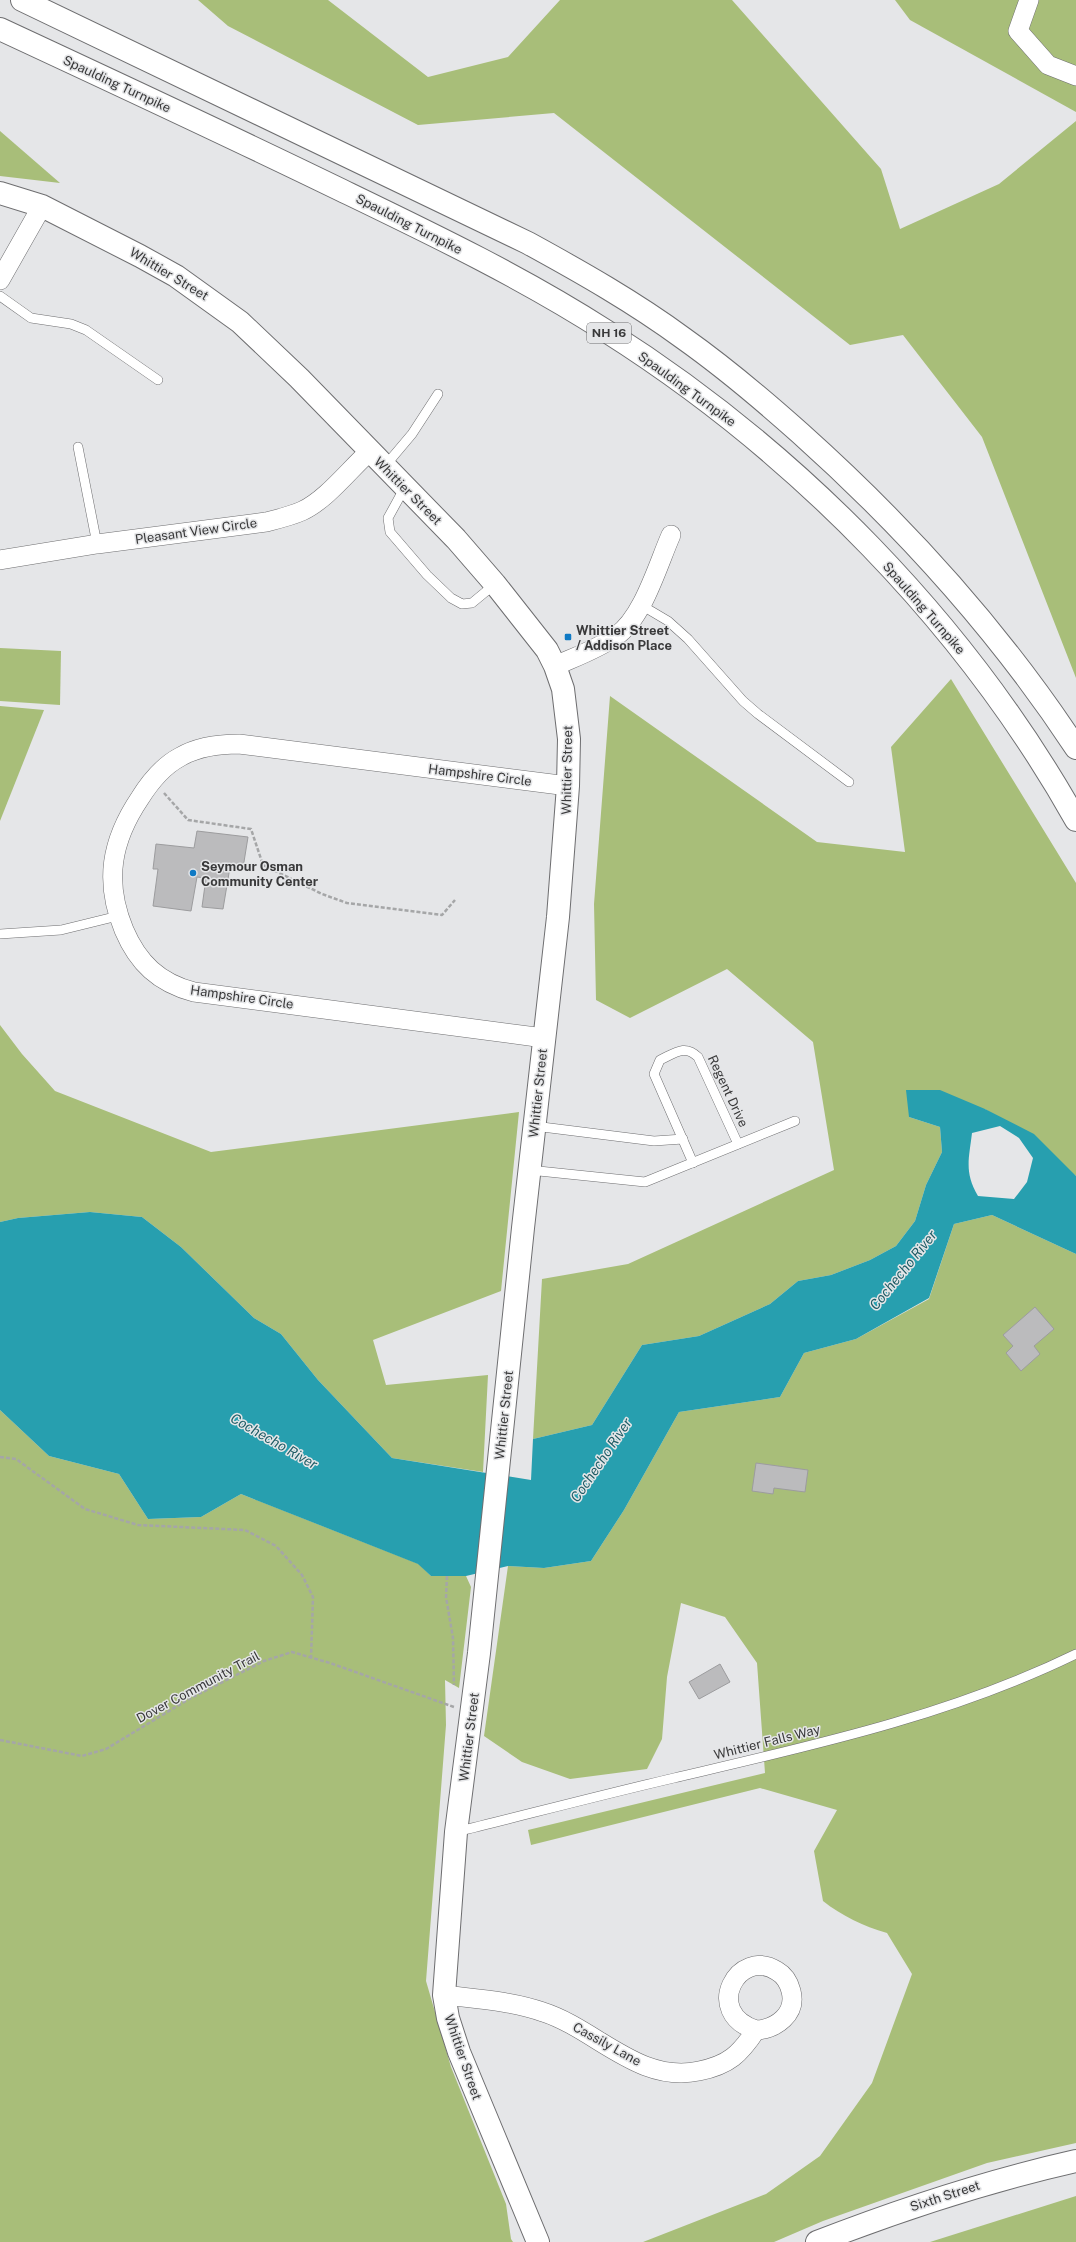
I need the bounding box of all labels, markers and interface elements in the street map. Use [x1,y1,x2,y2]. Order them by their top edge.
street label: Spaulding Turnpike [61,52,173,116]
street label: Spaulding Turnpike [353,191,465,257]
street label: Whittier Street [127,245,211,303]
road number: NH 16 [587,323,631,343]
street label: Spaulding Turnpike [635,348,739,430]
street label: Whittier Street [371,454,445,528]
street label: Pleasant View Circle [134,515,258,547]
street label: Spaulding Turnpike [880,559,968,657]
place label: Whittier Street / Addison Place [576,623,672,653]
marker: Whittier Street / Addison Place [563,632,573,642]
street label: Whittier Street [559,725,575,815]
street label: Hampshire Circle [427,761,533,789]
place label: Seymour Osman Community Center [201,859,319,889]
marker: Seymour Osman Community Center [188,868,198,878]
street label: Hampshire Circle [189,982,295,1012]
street label: Whittier Street [526,1048,550,1138]
street label: Regent Drive [705,1053,751,1129]
water label: Cochecho River [866,1226,940,1313]
street label: Whittier Street [492,1370,516,1460]
water label: Cochecho River [228,1410,321,1473]
water label: Cochecho River [567,1414,635,1505]
street label: Dover Community Trail [134,1648,262,1726]
street label: Whittier Street [456,1692,482,1782]
street label: Whittier Falls Way [712,1722,822,1762]
street label: Whittier Street [441,2012,485,2102]
street label: Cassily Lane [570,2019,644,2069]
street label: Sixth Street [908,2178,982,2214]

